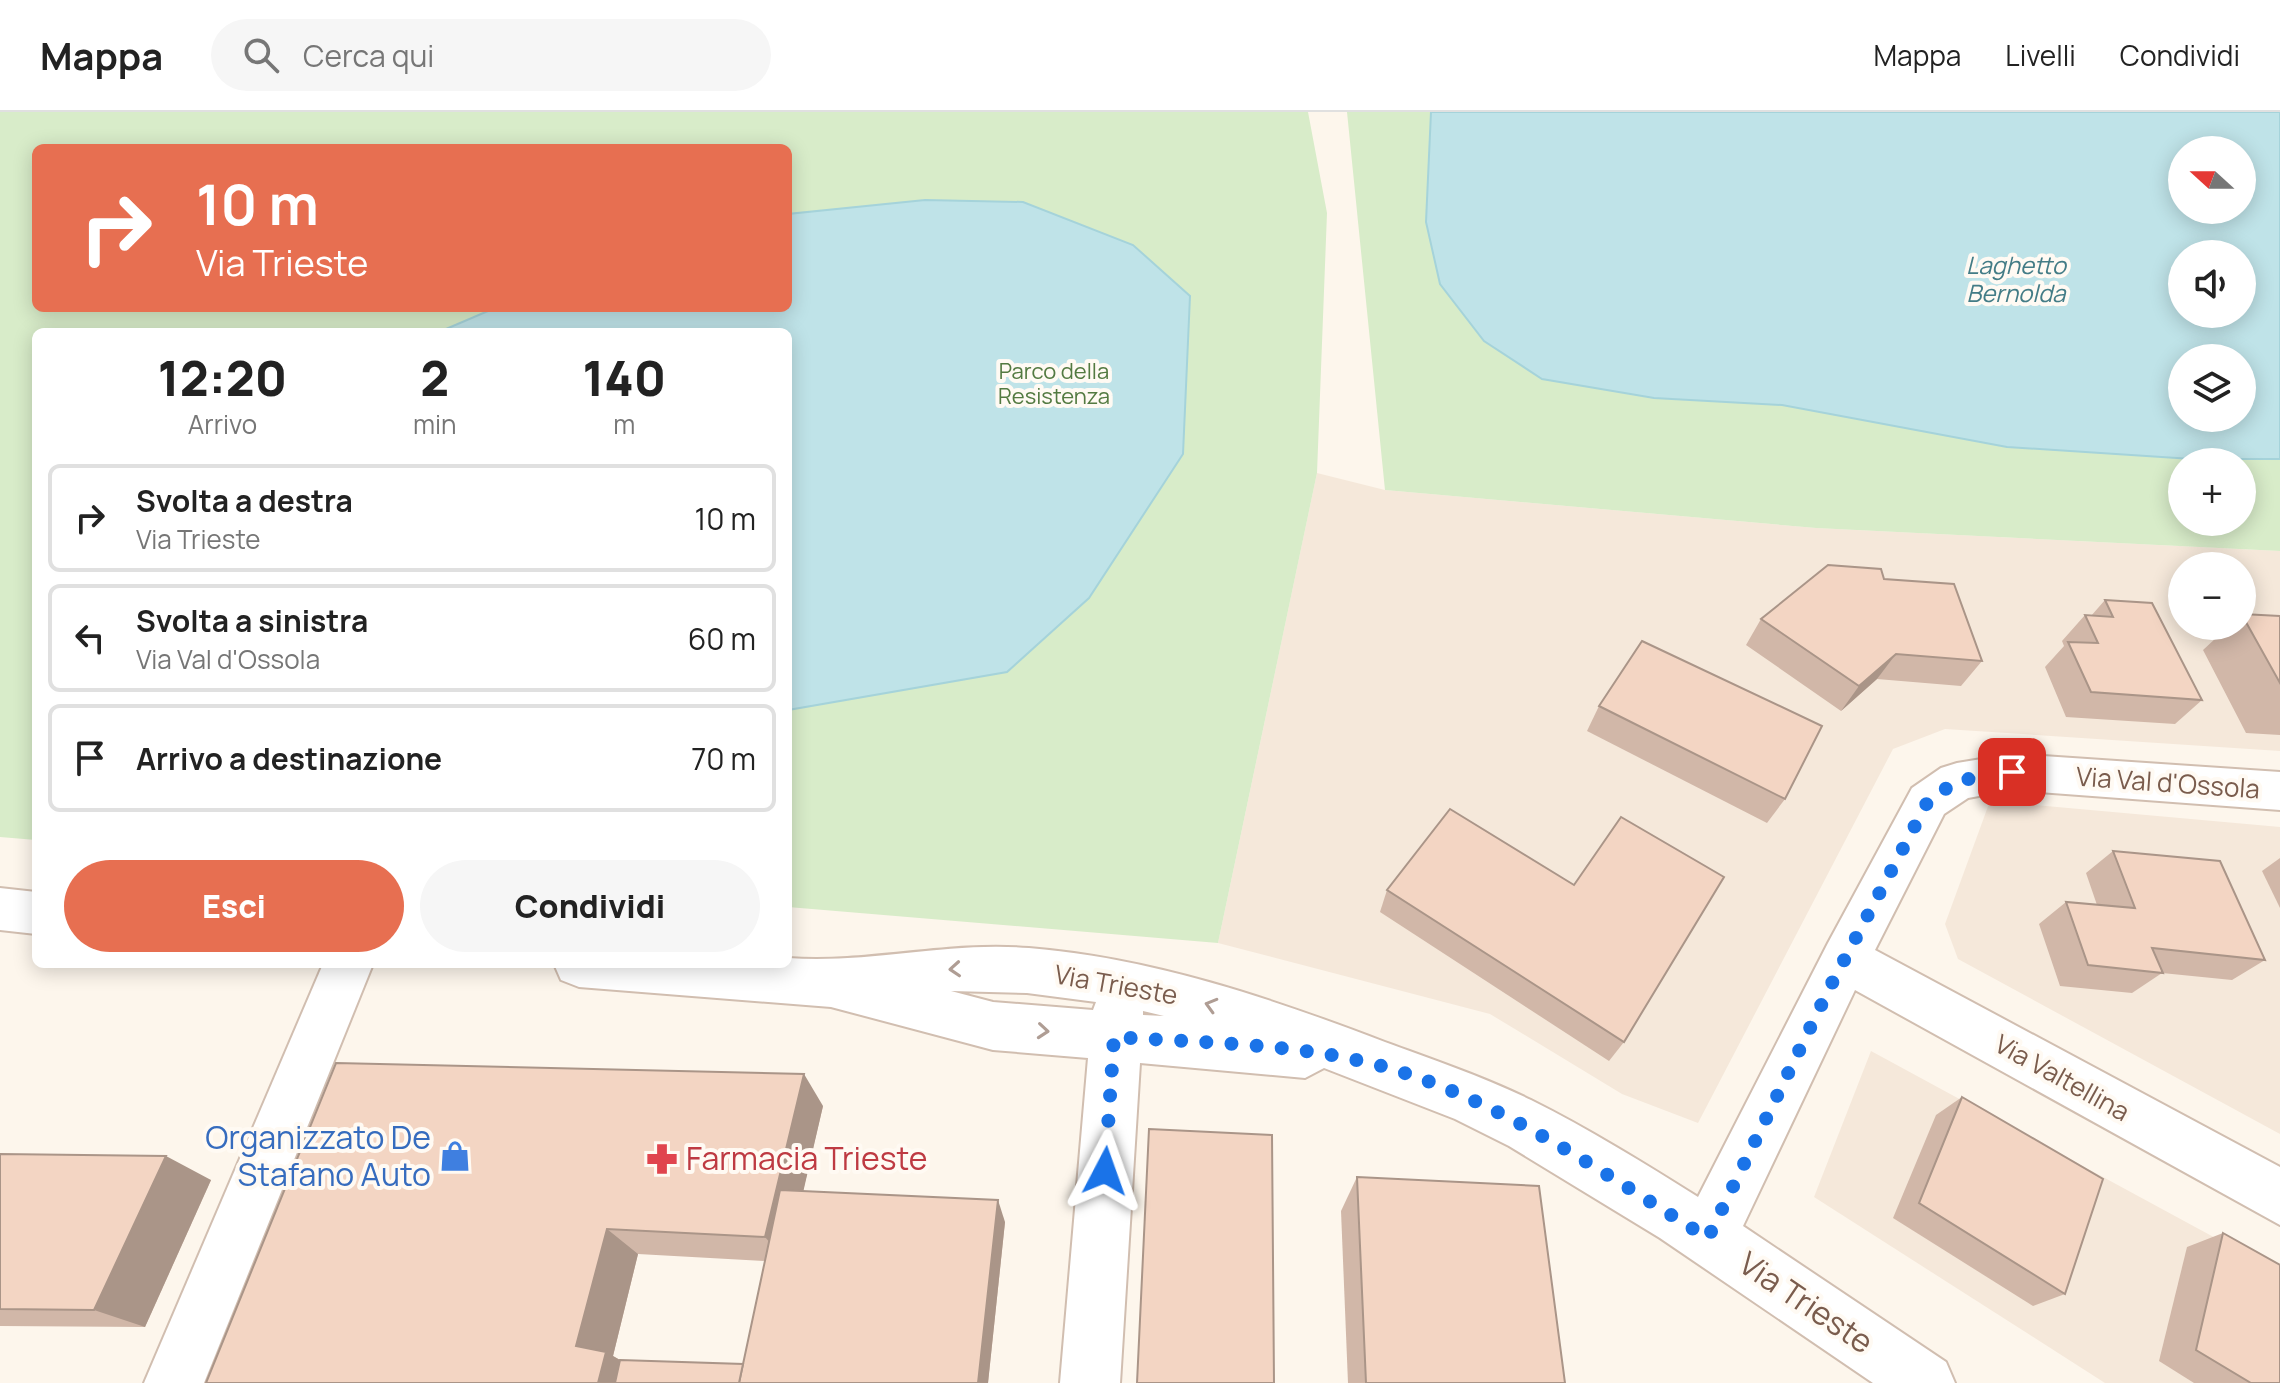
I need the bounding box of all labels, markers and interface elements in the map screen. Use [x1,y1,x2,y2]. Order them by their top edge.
search box [211,19,771,91]
text: Mappa [40,29,163,81]
icon: search [239,33,283,77]
text: Cerca qui [303,35,434,76]
text: Mappa [1874,36,1961,74]
text: Livelli [2005,36,2076,74]
text: Condividi [2120,36,2240,74]
north arrow [2168,136,2256,224]
map controls [2168,136,2256,640]
text: 10 m [196,165,319,242]
icon: right [64,176,168,280]
text: Via Trieste [196,238,368,287]
button: sound [2168,240,2256,328]
water label: Laghetto Bernolda [1966,248,2068,309]
button: layers [2168,344,2256,432]
text: 12:20 [158,345,287,410]
text: 2 [420,345,449,410]
text: 140 [582,345,666,410]
park label: Parco della Resistenza [998,356,1110,411]
text: Arrivo [188,406,257,442]
text: min [413,406,457,442]
text: m [613,406,635,442]
button: + [2168,448,2256,536]
text: Svolta a destra [136,480,353,521]
icon: right [68,496,112,540]
text: 10 m [695,498,756,539]
text: Via Trieste [136,521,260,557]
button: − [2168,552,2256,640]
text: Svolta a sinistra [136,600,368,641]
icon: left [68,616,112,660]
text: 60 m [688,618,756,659]
text: Via Val d'Ossola [136,641,320,677]
icon: arrive [68,736,112,780]
text: Arrivo a destinazione [136,738,442,779]
text: 70 m [691,738,756,779]
pin [1978,738,2046,806]
icon: arrive [1990,750,2034,794]
street label: Via Val d'Ossola [2075,758,2261,806]
button: Esci [64,860,404,952]
button: Condividi [420,860,760,952]
street label: Via Trieste [1052,955,1181,1013]
one-way arrow [948,960,961,977]
one-way arrow [1205,998,1218,1014]
one-way arrow [1037,1022,1050,1039]
street label: Via Valtellina [1989,1025,2136,1129]
place label: Organizzato De Stafano Auto [205,1115,431,1196]
position arrow [1063,1129,1147,1213]
place label: Farmacia Trieste [686,1136,927,1180]
shop icon: Organizzato De Stafano Auto [438,1139,472,1173]
pharmacy icon: Farmacia Trieste [645,1142,679,1176]
street label: Via Trieste [1731,1241,1882,1363]

